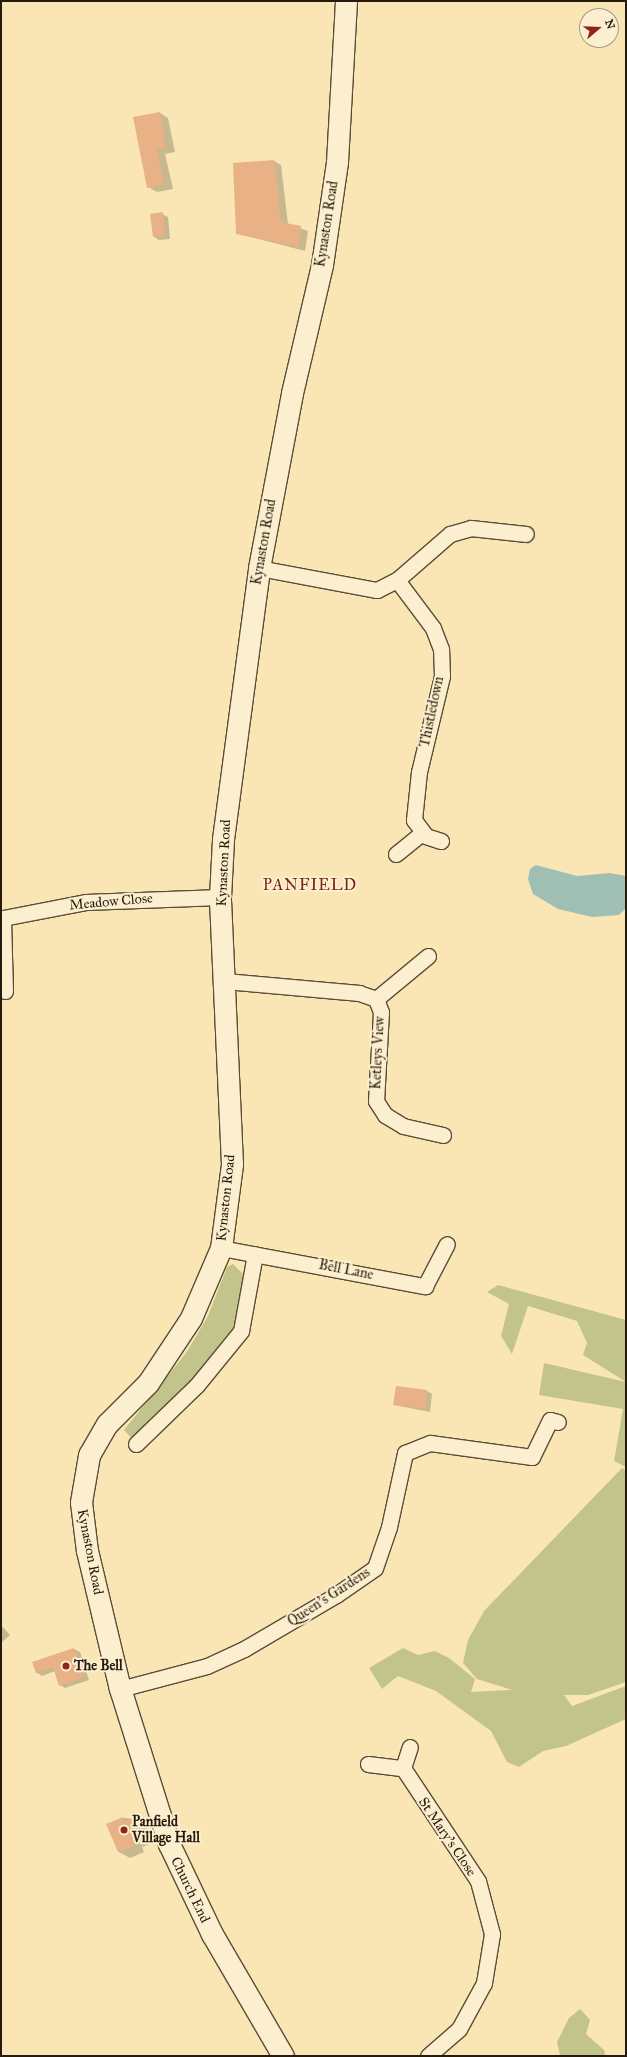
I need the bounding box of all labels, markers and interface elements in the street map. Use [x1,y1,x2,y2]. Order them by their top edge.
north arrow [579,8,619,48]
text: N [602,18,618,31]
street label: Kynaston Road [312,180,342,268]
street label: Kynaston Road [248,498,280,586]
street label: Thistledown [416,675,448,749]
street label: Kynaston Road [213,819,235,907]
district label: PANFIELD [263,875,357,895]
street label: Meadow Close [69,890,153,914]
street label: Ketleys View [368,1016,388,1090]
street label: Kynaston Road [213,1154,239,1242]
street label: Bell Lane [317,1256,375,1284]
street label: Kynaston Road [73,1508,107,1596]
street label: Queen's Gardens [285,1564,373,1630]
place label: The Bell [74,1658,123,1674]
marker: The Bell [61,1661,71,1671]
street label: St Mary's Close [414,1794,480,1880]
place label: Panfield Village Hall [132,1814,200,1846]
marker: Panfield Village Hall [119,1825,129,1835]
street label: Church End [167,1854,213,1926]

